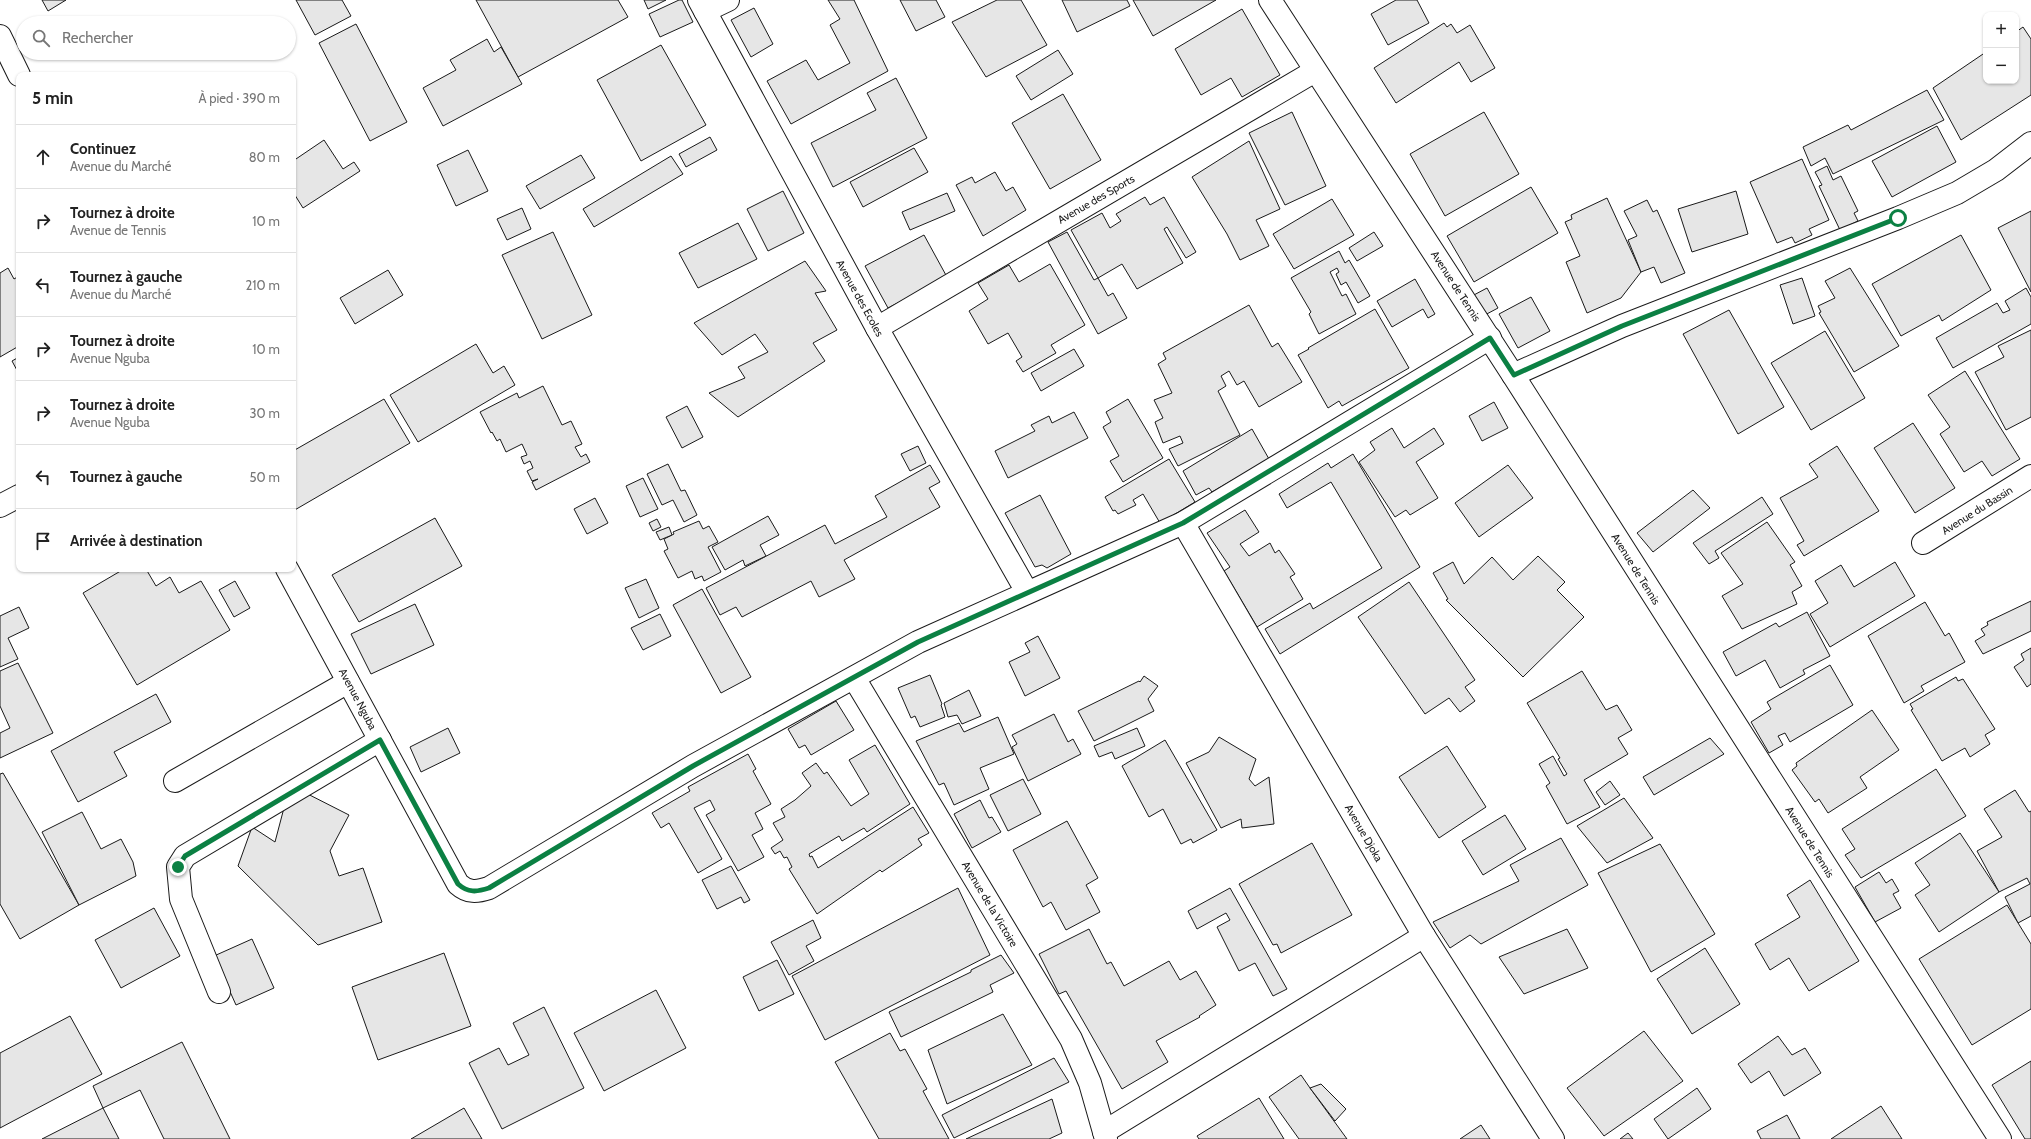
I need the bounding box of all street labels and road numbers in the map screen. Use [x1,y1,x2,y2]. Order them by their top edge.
street label: Avenue des Sports [1055,171,1137,227]
street label: Avenue de Tennis [1428,248,1484,324]
street label: Avenue des Ecoles [833,257,887,339]
street label: Avenue du Bassin [1939,483,2015,537]
street label: Avenue de Tennis [1608,531,1664,608]
street label: Avenue Nguba [336,666,380,733]
street label: Avenue Djoka [1342,802,1386,865]
street label: Avenue de Tennis [1782,804,1838,881]
street label: Avenue de la Victoire [959,859,1021,950]

